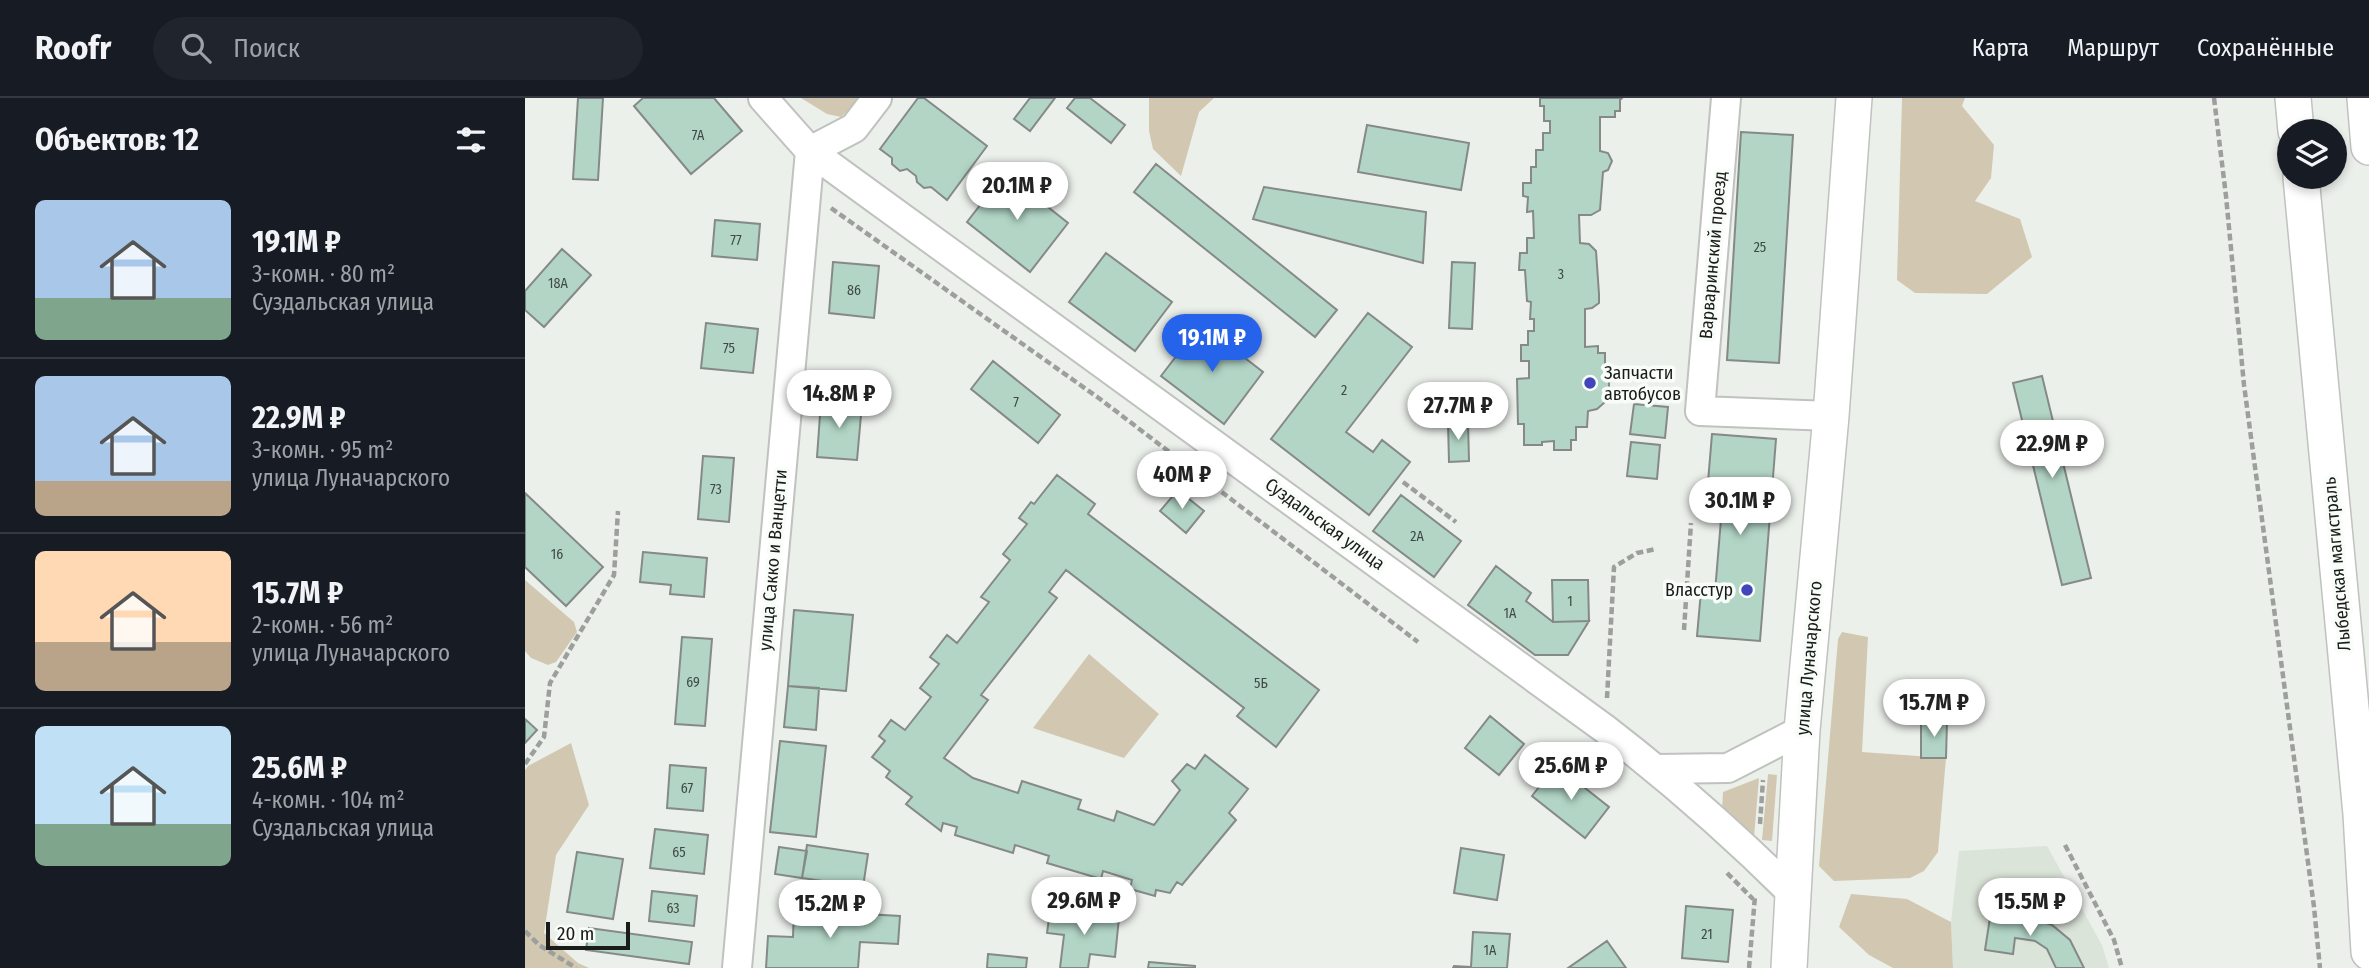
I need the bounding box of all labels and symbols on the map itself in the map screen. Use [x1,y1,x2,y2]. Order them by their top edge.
house number: 7А [692,127,705,144]
pin: 20.1M ₽ [952,162,1082,222]
street label: Варваринский проезд [1695,170,1731,340]
house number: 77 [730,232,742,249]
house number: 25 [1754,239,1766,256]
house number: 3 [1558,266,1564,283]
house number: 18А [548,275,569,292]
house number: 86 [847,282,861,299]
pin: 19.1M ₽ [1147,314,1277,374]
house number: 75 [723,340,735,357]
place label: Запчасти автобусов [1604,362,1681,405]
pin: 14.8M ₽ [774,370,904,430]
marker: Запчасти автобусов [1582,375,1598,391]
house number: 2 [1341,382,1347,399]
pin: 27.7M ₽ [1393,382,1523,442]
house number: 7 [1013,394,1019,411]
pin: 22.9M ₽ [1987,420,2117,480]
pin: 40M ₽ [1133,452,1231,511]
street label: улица Сакко и Ванцетти [754,468,792,652]
street label: Суздальская улица [1261,473,1389,575]
street label: Лыбедская магистраль [2318,476,2356,652]
pin: 30.1M ₽ [1675,478,1805,537]
house number: 73 [710,481,722,498]
house number: 2А [1410,528,1424,545]
house number: 16 [551,546,563,563]
place label: Власстур [1665,579,1733,601]
street label: улица Луначарского [1791,580,1827,736]
marker: Власстур [1739,582,1755,598]
house number: 1 [1567,593,1573,610]
house number: 1А [1504,605,1517,622]
house number: 69 [686,674,700,691]
house number: 5Б [1254,675,1268,692]
pin: 15.7M ₽ [1869,680,1999,739]
pin: 25.6M ₽ [1506,742,1636,802]
house number: 67 [681,780,693,797]
house number: 65 [672,844,686,861]
pin: 29.6M ₽ [1019,878,1149,937]
pin: 15.5M ₽ [1965,878,2095,938]
pin: 15.2M ₽ [765,880,895,940]
house number: 63 [666,900,680,917]
scale bar [546,919,630,951]
house number: 21 [1701,926,1713,943]
house number: 1А [1484,942,1497,959]

